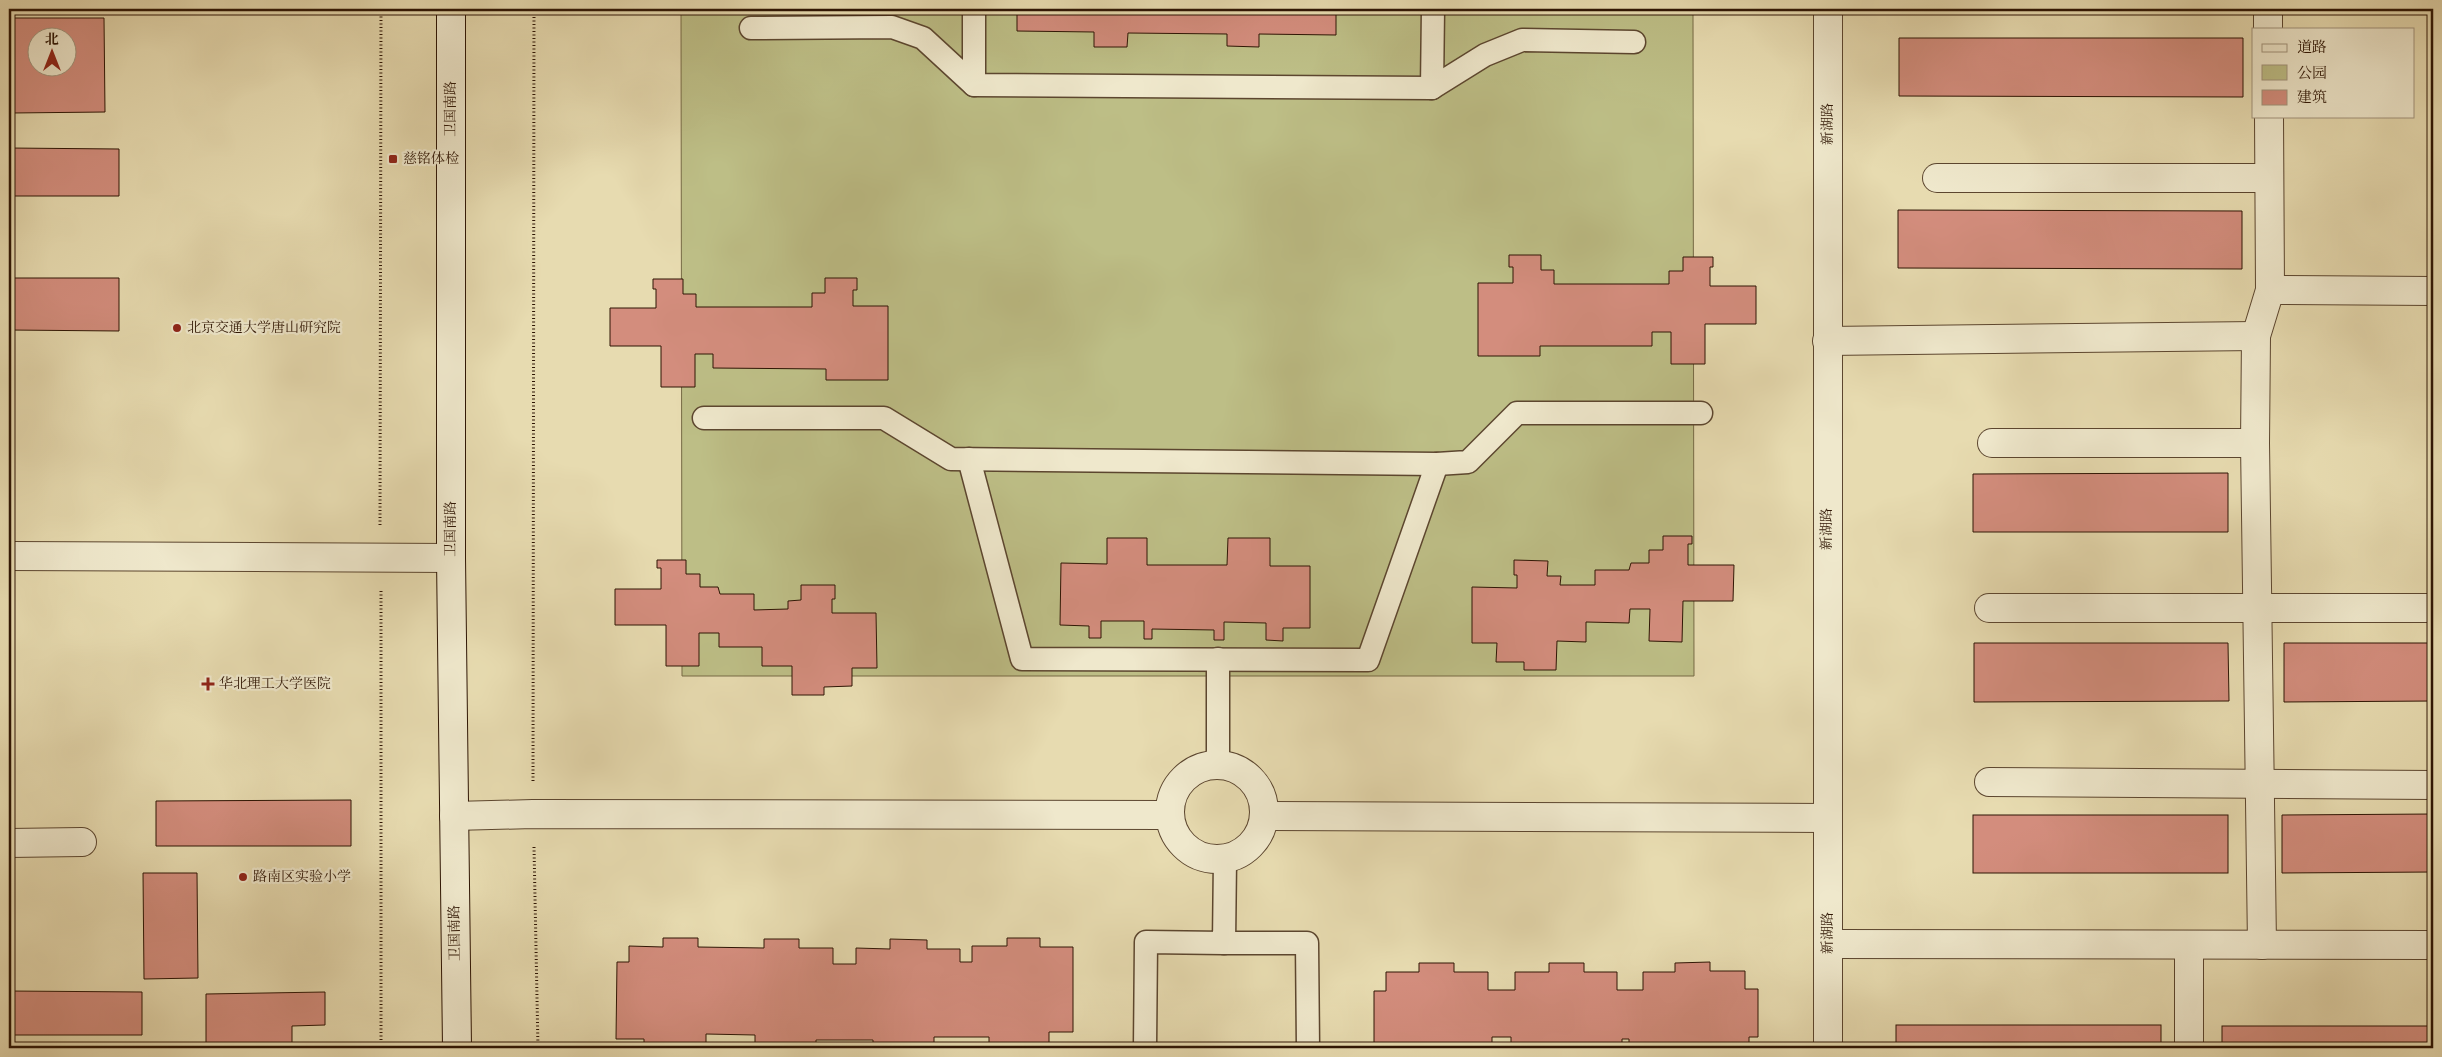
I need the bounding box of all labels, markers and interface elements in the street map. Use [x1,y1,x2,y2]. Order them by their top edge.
north arrow [28,28,78,78]
legend [2252,28,2414,118]
text: 北 [45,31,59,49]
text: 道路 [2297,38,2327,57]
text: 公园 [2297,64,2327,83]
street label: 卫国南路 [442,81,460,137]
text: 建筑 [2297,88,2327,107]
street label: 新湖路 [1819,103,1837,145]
place label: 慈铭体检 [403,150,459,168]
marker: 慈铭体检 [387,153,399,165]
place label: 北京交通大学唐山研究院 [187,319,341,337]
marker: 北京交通大学唐山研究院 [171,322,183,334]
street label: 卫国南路 [442,501,460,557]
street label: 新湖路 [1818,508,1836,550]
place label: 华北理工大学医院 [219,675,331,693]
marker: 华北理工大学医院 [201,677,215,691]
place label: 路南区实验小学 [253,868,351,886]
marker: 路南区实验小学 [237,871,249,883]
street label: 卫国南路 [446,905,464,961]
street label: 新湖路 [1819,912,1837,954]

